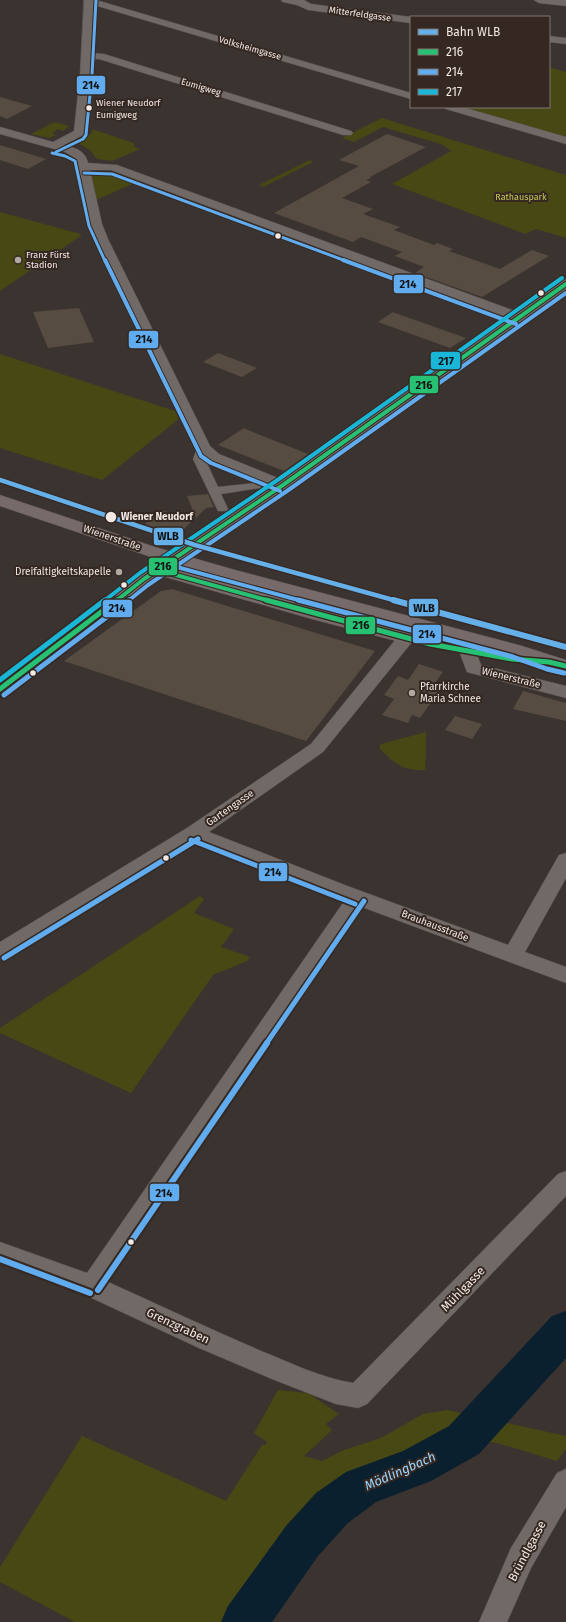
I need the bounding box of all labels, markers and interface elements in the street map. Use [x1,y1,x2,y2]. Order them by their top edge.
street label: Mitterfeldgasse [328,5,392,23]
legend [410,16,550,108]
text: Bahn WLB [446,25,500,39]
street label: Volksheimgasse [218,34,282,62]
text: 216 [446,45,463,59]
text: 214 [446,65,464,79]
line badge: 214 [76,75,106,95]
street label: Eumigweg [180,76,222,98]
text: 214 [83,79,99,92]
text: 217 [446,85,462,99]
place label: Wiener Neudorf Eumigweg [96,98,161,120]
marker: Wiener Neudorf Eumigweg [84,103,94,113]
park label: Rathauspark [495,192,547,202]
unlabelled marker [273,231,283,241]
place label: Franz Fürst Stadion [26,250,71,270]
marker: Franz Fürst Stadion [13,255,23,265]
line badge: 214 [393,274,424,294]
text: 214 [400,278,416,291]
unlabelled marker [536,288,546,298]
line badge: 214 [128,330,159,349]
text: 214 [136,333,152,346]
line badge: 217 [430,351,461,370]
text: 217 [438,355,454,368]
line badge: 216 [409,375,439,394]
text: 216 [416,379,432,392]
marker: Wiener Neudorf [104,510,118,524]
place label: Wiener Neudorf [121,511,194,523]
street label: Wienerstraße [82,523,142,553]
line badge: WLB [153,527,184,546]
text: WLB [157,530,179,543]
line badge: 216 [148,557,178,576]
text: 216 [155,560,171,573]
place label: Dreifaltigkeitskapelle [15,566,111,578]
marker: Dreifaltigkeitskapelle [114,567,124,577]
unlabelled marker [119,580,129,590]
line badge: WLB [408,598,439,617]
line badge: 214 [102,599,133,618]
text: 214 [109,602,125,615]
text: WLB [413,602,435,615]
line badge: 216 [345,616,376,635]
text: 216 [353,619,369,632]
line badge: 214 [412,624,442,644]
text: 214 [419,628,435,641]
street label: Wienerstraße [480,665,542,691]
unlabelled marker [28,668,38,678]
place label: Pfarrkirche Maria Schnee [420,681,481,705]
marker: Pfarrkirche Maria Schnee [407,688,417,698]
street label: Gartengasse [204,787,256,829]
unlabelled marker [161,853,171,863]
line badge: 214 [258,862,288,882]
text: 214 [265,866,281,879]
street label: Brauhausstraße [400,908,470,944]
line badge: 214 [149,1183,180,1202]
text: 214 [156,1187,172,1200]
unlabelled marker [126,1237,136,1247]
street label: Mühlgasse [438,1264,488,1314]
street label: Grenzgraben [144,1305,212,1347]
water label: Mödlingbach [362,1449,438,1493]
street label: Bründlgasse [505,1518,549,1584]

